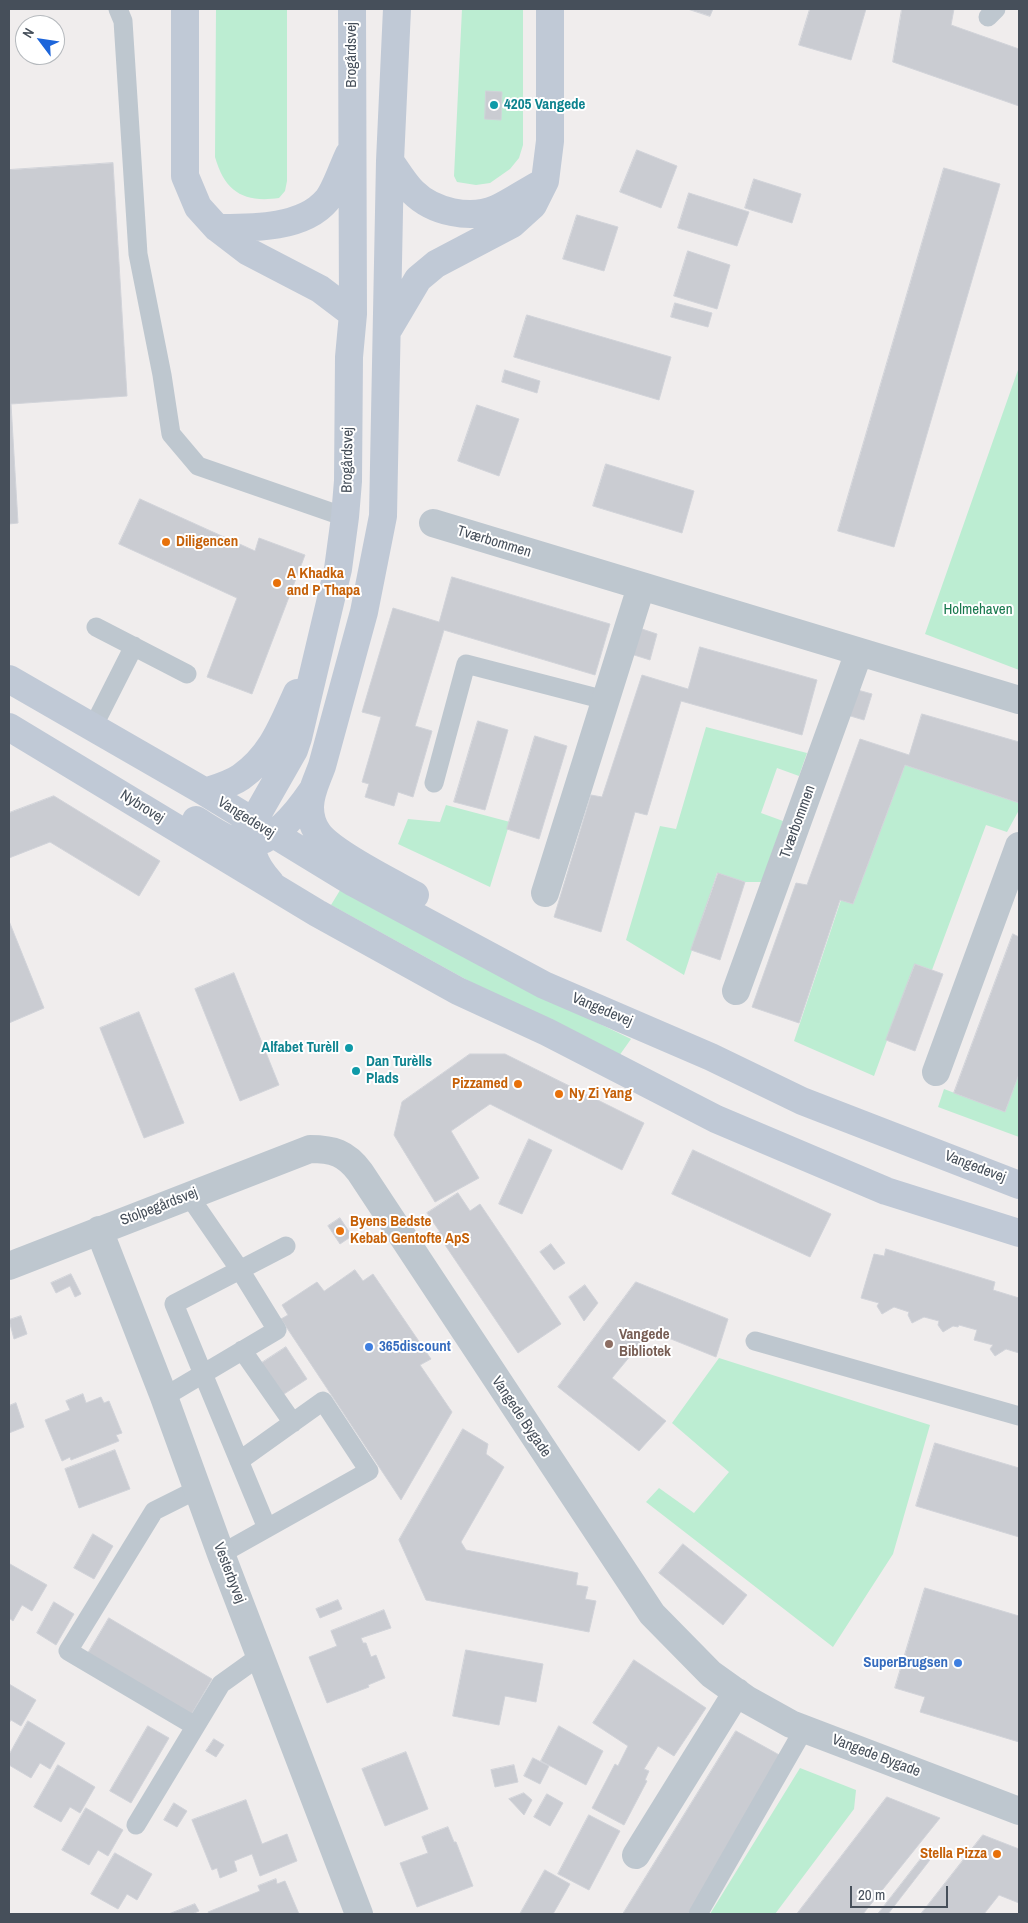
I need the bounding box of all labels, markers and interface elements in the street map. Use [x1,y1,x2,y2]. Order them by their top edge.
north arrow [15,15,65,65]
street label: Brogårdsvej [343,22,361,88]
text: N [18,25,38,41]
place label: 4205 Vangede [504,96,585,114]
marker: 4205 Vangede [488,99,500,111]
street label: Brogårdsvej [338,427,358,493]
street label: Tværbommen [455,522,533,562]
place label: Diligencen [176,533,238,551]
marker: Diligencen [160,536,172,548]
place label: A Khadka and P Thapa [287,565,360,600]
marker: A Khadka and P Thapa [271,577,283,589]
park label: Holmehaven [943,601,1013,619]
street label: Tværbommen [776,783,820,861]
street label: Nybrovej [117,787,167,827]
street label: Vangedevej [214,793,278,843]
street label: Vangedevej [569,989,635,1031]
place label: Alfabet Turèll [261,1039,339,1057]
marker: Alfabet Turèll [343,1042,355,1054]
place label: Dan Turèlls Plads [366,1053,432,1088]
marker: Dan Turèlls Plads [350,1065,362,1077]
place label: Pizzamed [452,1075,508,1093]
marker: Pizzamed [512,1078,524,1090]
place label: Ny Zi Yang [569,1085,632,1103]
marker: Ny Zi Yang [553,1088,565,1100]
street label: Vangedevej [942,1147,1008,1187]
street label: Stolpegårdsvej [118,1184,200,1230]
place label: Byens Bedste Kebab Gentofte ApS [350,1213,470,1248]
marker: Byens Bedste Kebab Gentofte ApS [334,1225,346,1237]
place label: Vangede Bibliotek [619,1326,671,1361]
place label: 365discount [379,1338,451,1356]
marker: Vangede Bibliotek [603,1338,615,1350]
marker: 365discount [363,1341,375,1353]
street label: Vangede Bygade [487,1373,555,1461]
street label: Vesterbyvej [209,1540,249,1606]
place label: SuperBrugsen [863,1654,948,1672]
marker: SuperBrugsen [952,1657,964,1669]
street label: Vangede Bygade [829,1731,923,1781]
place label: Stella Pizza [920,1845,987,1863]
marker: Stella Pizza [991,1848,1003,1860]
scale bar [853,1876,950,1908]
text: 20 m [858,1884,885,1905]

